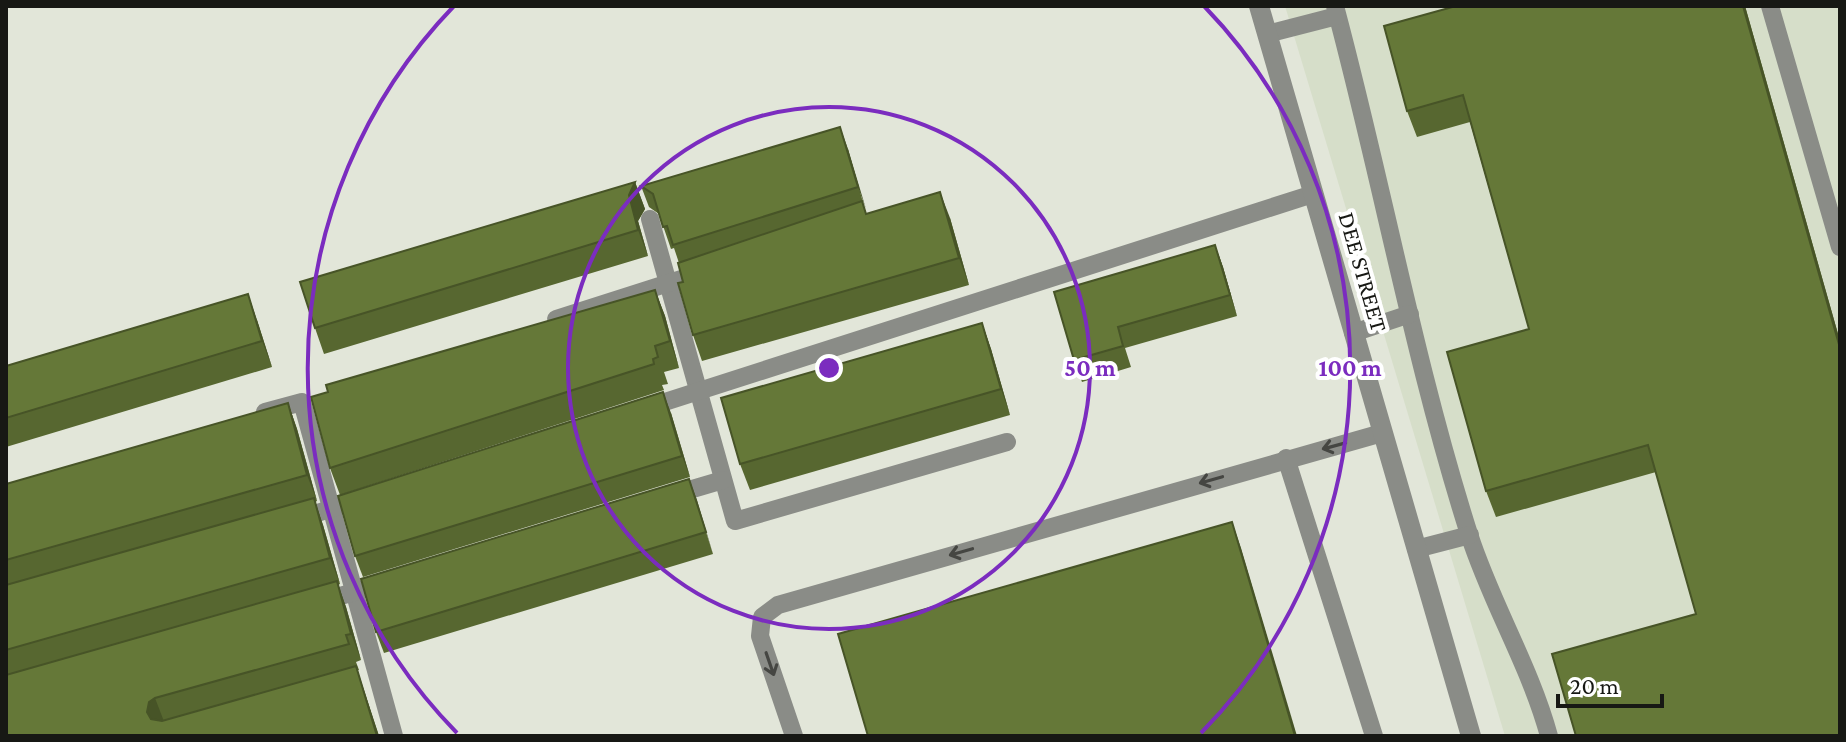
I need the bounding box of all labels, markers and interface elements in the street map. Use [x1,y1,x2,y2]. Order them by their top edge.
street label: DEE STREET [1334,209,1393,335]
centre of rings [815,354,843,382]
text: 50 m [1064,354,1116,381]
text: 100 m [1318,354,1382,381]
one-way arrow [1322,439,1348,454]
one-way arrow [1199,473,1225,488]
one-way arrow [949,545,975,560]
one-way arrow [763,652,778,677]
scale bar [1558,658,1662,708]
text: 20 m [1570,672,1619,699]

